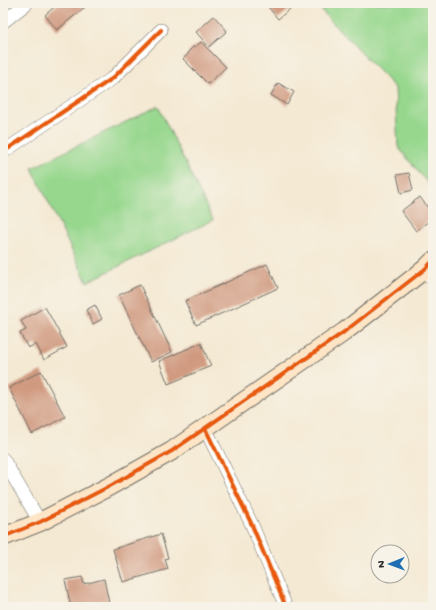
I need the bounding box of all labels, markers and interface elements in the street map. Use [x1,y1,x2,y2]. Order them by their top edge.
north arrow [370,544,410,584]
text: N [376,560,388,568]

